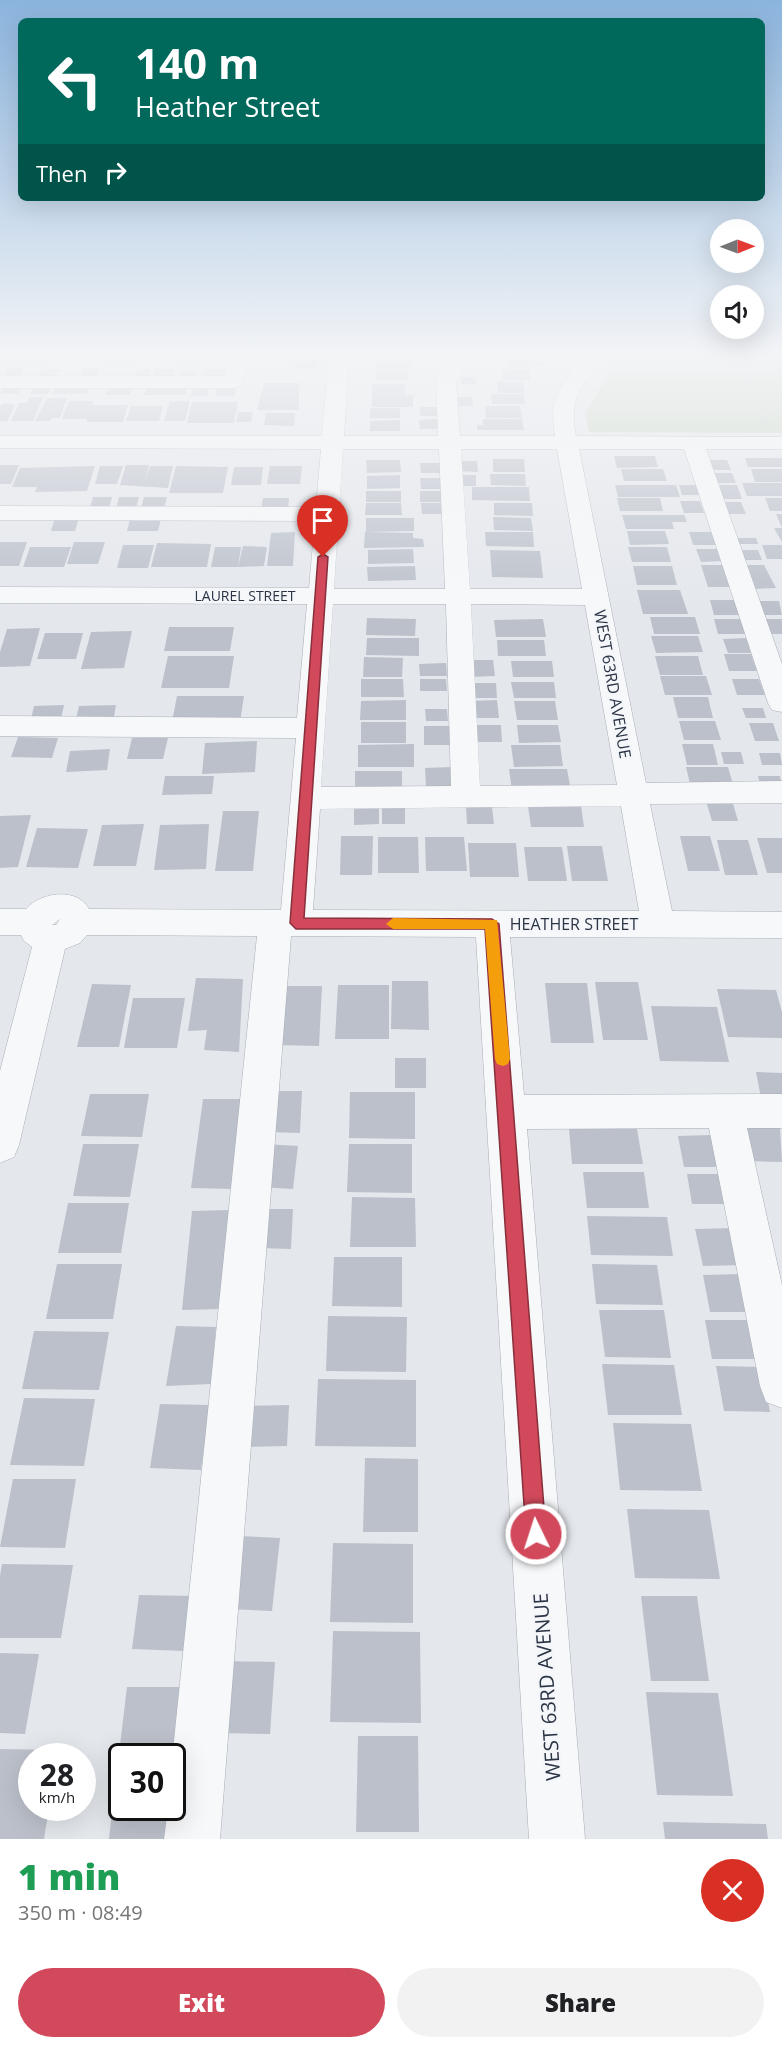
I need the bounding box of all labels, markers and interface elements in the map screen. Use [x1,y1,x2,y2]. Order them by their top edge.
text: 140 m [135,34,259,91]
icon: left [36,42,114,120]
text: Heather Street [135,88,320,125]
icon: right [99,156,132,189]
text: Then [36,158,87,188]
north arrow [710,219,764,273]
map controls [710,219,764,339]
button: sound [710,285,764,339]
pin [297,495,348,557]
icon: arrive [306,504,339,537]
street label: LAUREL STREET [194,586,296,605]
street label: WEST 63RD AVENUE [589,608,637,760]
street label: HEATHER STREET [510,913,638,935]
position arrow [504,1502,568,1566]
street label: WEST 63RD AVENUE [526,1592,567,1782]
speed limit sign: 30 [108,1743,186,1821]
text: 28 [40,1754,74,1795]
text: km/h [39,1787,75,1807]
text: 1 min [18,1852,120,1901]
button: close [701,1859,764,1922]
text: 350 m · 08:49 [18,1899,143,1926]
button: Exit [18,1968,385,2037]
button: Share [397,1968,764,2037]

